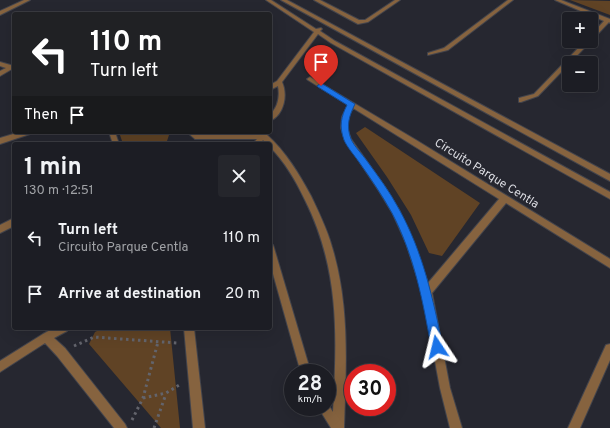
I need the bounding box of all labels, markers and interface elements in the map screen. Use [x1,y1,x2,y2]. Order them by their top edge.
map controls [562,12,598,92]
button: + [562,12,598,48]
text: 110 m [90,25,162,61]
icon: left [24,28,76,80]
pin [304,45,338,86]
icon: arrive [310,51,332,73]
button: − [562,56,598,92]
text: Turn left [90,60,158,83]
icon: arrive [66,104,88,126]
text: Then [24,106,58,125]
street label: Circuito Parque Centla [431,135,542,213]
text: 1 min [24,153,82,183]
button: close [218,155,260,197]
text: 130 m · 12:51 [24,183,94,199]
text: Turn left [58,221,118,240]
icon: left [24,227,46,249]
text: 110 m [223,229,260,248]
text: Circuito Parque Centla [58,240,188,256]
icon: arrive [24,283,46,305]
text: Arrive at destination [58,285,201,304]
text: 20 m [225,285,260,304]
position arrow [416,326,458,368]
speed limit sign: 30 [344,364,396,416]
text: 28 [298,372,322,398]
text: km/h [298,393,322,406]

